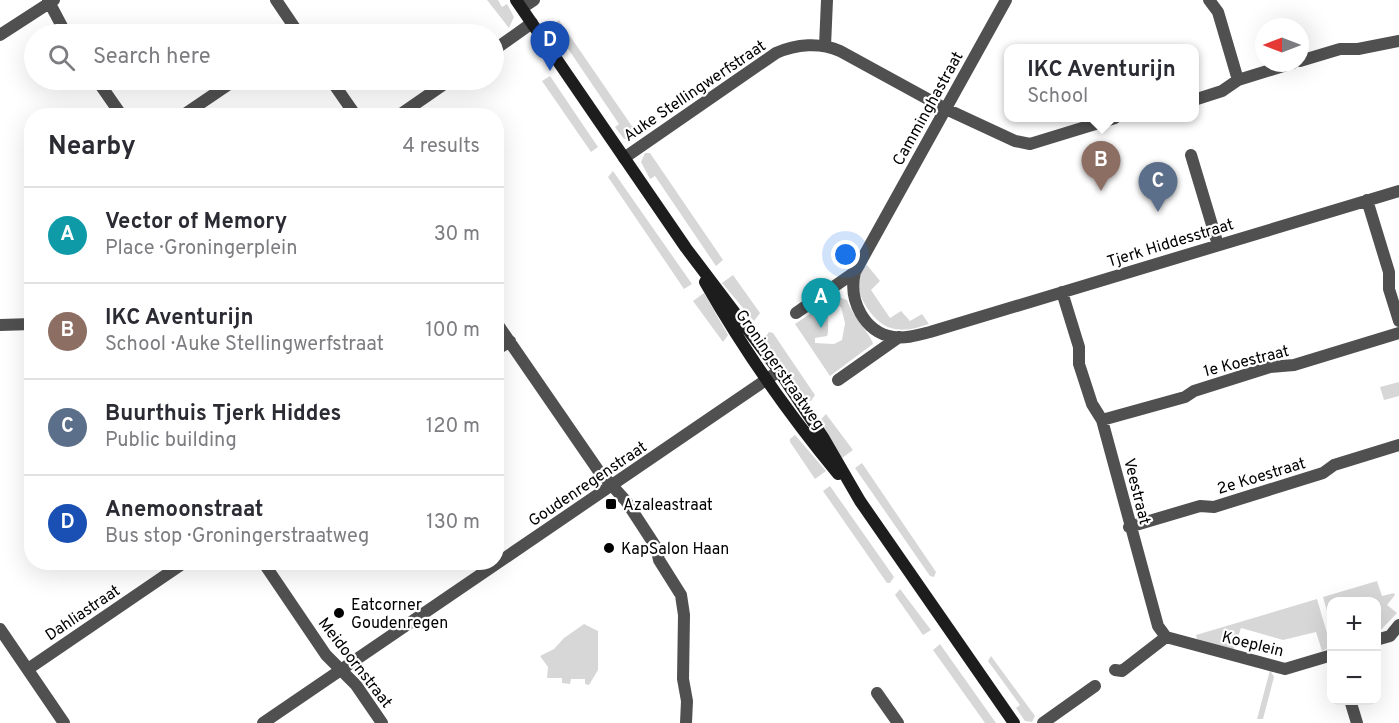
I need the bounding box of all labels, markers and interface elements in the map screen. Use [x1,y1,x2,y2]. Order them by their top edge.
north arrow [1255,18,1309,72]
pin: D [530,22,570,71]
search box [24,24,504,90]
street label: Auke Stellingwerfstraat [620,37,770,147]
icon: search [45,41,78,74]
text: Search here [93,44,211,71]
popup [1004,44,1199,122]
street label: Camminghastraat [889,48,968,170]
text: IKC Aventurijn [1027,57,1176,84]
text: School [1027,84,1088,110]
text: Nearby [48,131,136,164]
text: 4 results [403,134,480,160]
pin: B [1082,142,1120,191]
pin: C [1138,162,1178,212]
text: Vector of Memory [105,209,287,236]
street label: Tjerk Hiddesstraat [1105,215,1236,273]
text: A [60,222,75,248]
text: 30 m [434,222,480,248]
text: Place · Groningerplein [105,236,297,262]
your location [831,240,860,269]
pin: A [802,278,840,328]
text: IKC Aventurijn [105,305,254,332]
street label: Groningerstraatweg [730,306,828,434]
text: B [61,318,74,344]
text: 100 m [425,318,480,344]
text: School · Auke Stellingwerfstraat [105,332,384,358]
street label: 1e Koestraat [1202,342,1291,382]
text: Buurthuis Tjerk Hiddes [105,401,341,428]
text: C [61,414,74,440]
text: 120 m [426,414,480,440]
text: Public building [105,428,237,454]
street label: Goudenregenstraat [525,438,651,532]
street label: 2e Koestraat [1215,454,1308,500]
street label: Veestraat [1118,456,1154,527]
place label: Azaleastraat [623,496,713,516]
text: Anemoonstraat [105,497,264,524]
marker: Azaleastraat [604,497,618,511]
text: D [60,510,75,536]
text: 130 m [426,510,480,536]
text: Bus stop · Groningerstraatweg [105,524,369,550]
place label: KapSalon Haan [621,540,729,560]
marker: KapSalon Haan [602,541,616,555]
street label: Dahliastraat [42,581,124,646]
place label: Eatcorner Goudenregen [351,596,448,634]
map controls [1327,597,1381,705]
button: + [1327,597,1381,651]
marker: Eatcorner Goudenregen [332,606,346,620]
street label: Meidoornstraat [313,614,396,712]
street label: Koeplein [1220,628,1286,662]
button: − [1327,651,1381,705]

